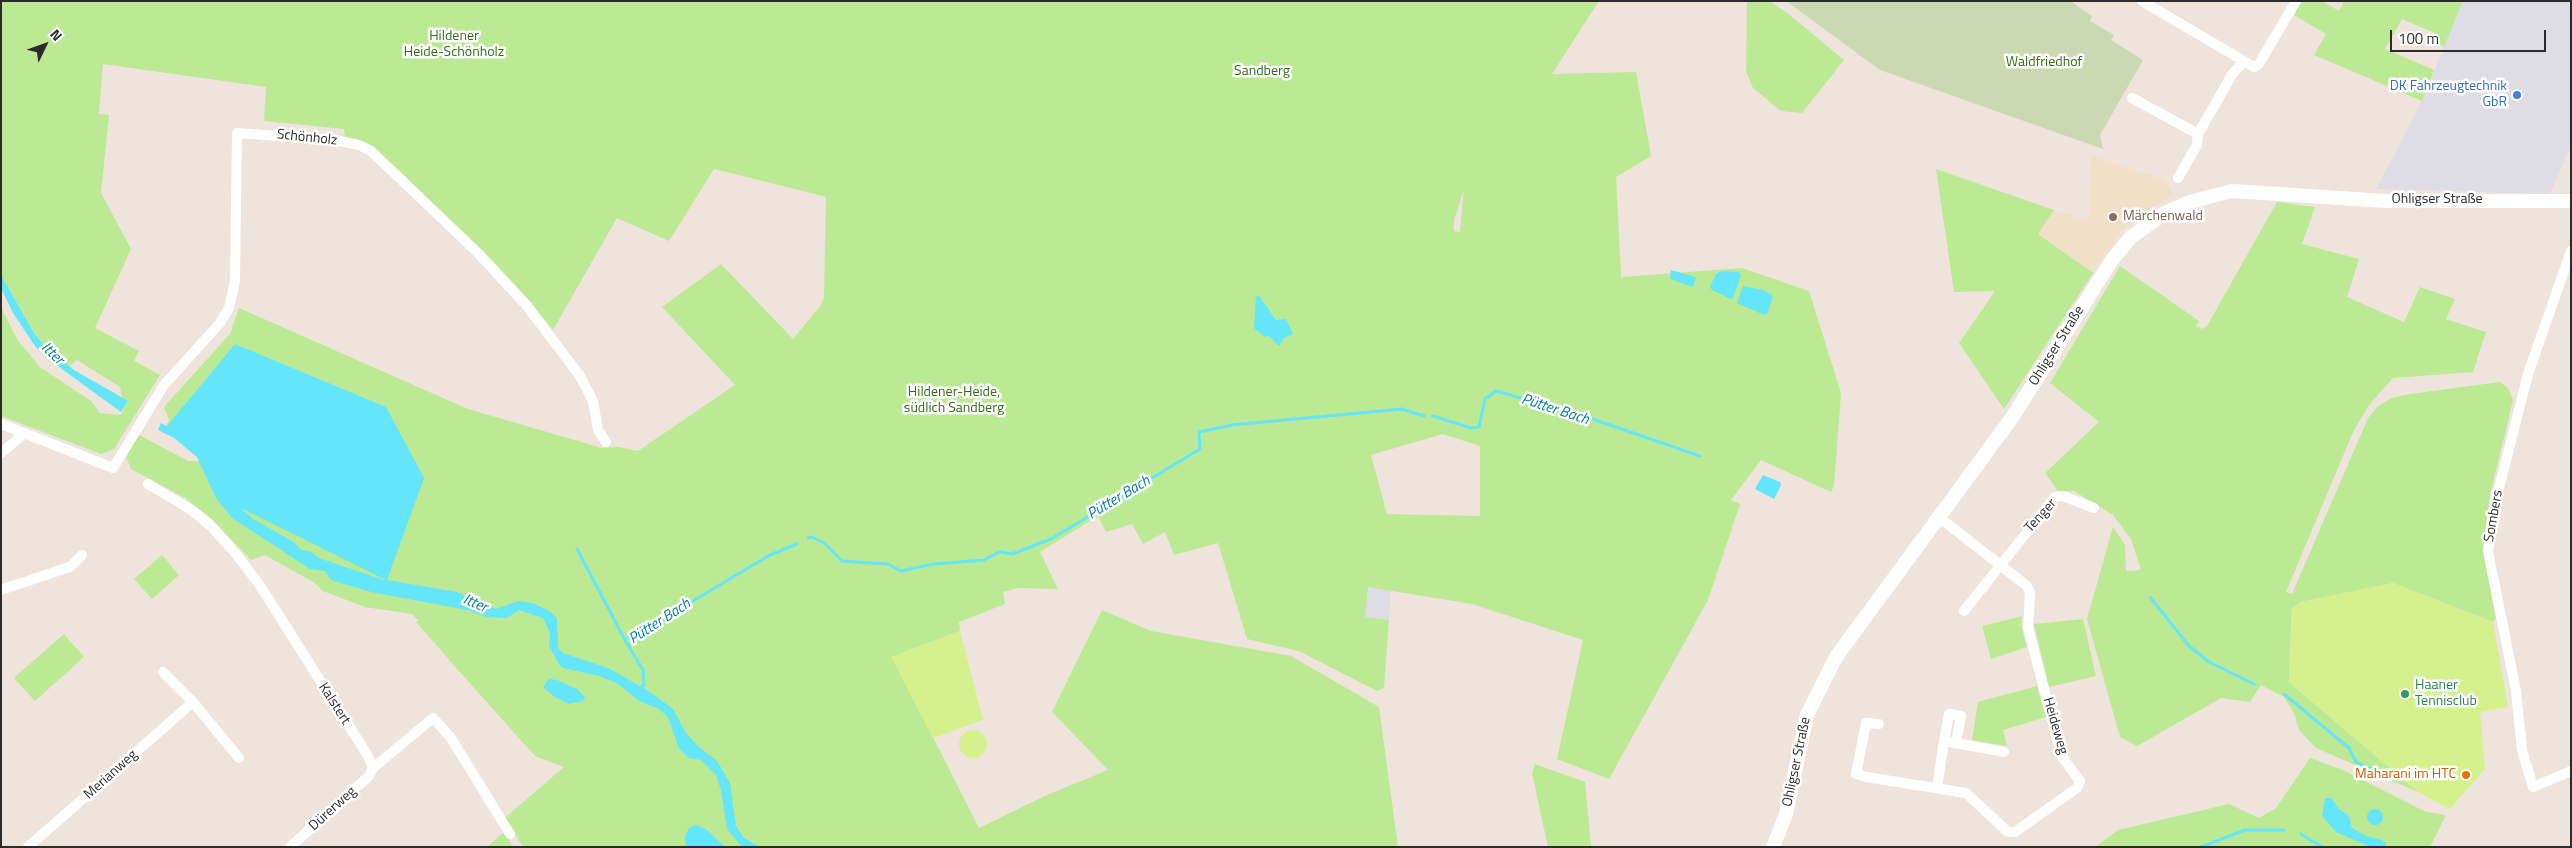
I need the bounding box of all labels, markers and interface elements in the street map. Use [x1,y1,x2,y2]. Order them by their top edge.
north arrow [20,20,70,70]
scale bar [2392,20,2548,52]
text: N [45,24,68,45]
text: 100 m [2398,27,2439,50]
park label: Hildener Heide-Schönholz [404,29,504,62]
park label: Waldfriedhof [2006,55,2082,71]
park label: Sandberg [1234,64,1290,80]
place label: DK Fahrzeugtechnik GbR [2390,79,2507,111]
marker: DK Fahrzeugtechnik GbR [2511,89,2523,101]
street label: Schönholz [276,126,338,150]
street label: Ohligser Straße [2391,192,2483,208]
place label: Märchenwald [2123,209,2203,225]
marker: Märchenwald [2107,211,2119,223]
street label: Ohligser Straße [2026,303,2088,389]
water label: Itter [37,339,67,369]
park label: Hildener-Heide, südlich Sandberg [904,385,1004,418]
water label: Pütter Bach [1519,391,1591,429]
water label: Pütter Bach [1084,472,1154,524]
street label: Sombers [2481,489,2507,543]
street label: Tenger [2021,496,2061,536]
water label: Itter [460,591,490,617]
water label: Pütter Bach [626,595,694,649]
place label: Haaner Tennisclub [2415,678,2477,710]
street label: Kalstert [314,680,354,728]
marker: Haaner Tennisclub [2399,688,2411,700]
street label: Heideweg [2039,695,2071,757]
street label: Ohligser Straße [1779,716,1815,808]
street label: Merianweg [81,747,141,803]
place label: Maharani im HTC [2355,767,2456,783]
marker: Maharani im HTC [2460,769,2472,781]
street label: Dürerweg [306,783,360,835]

